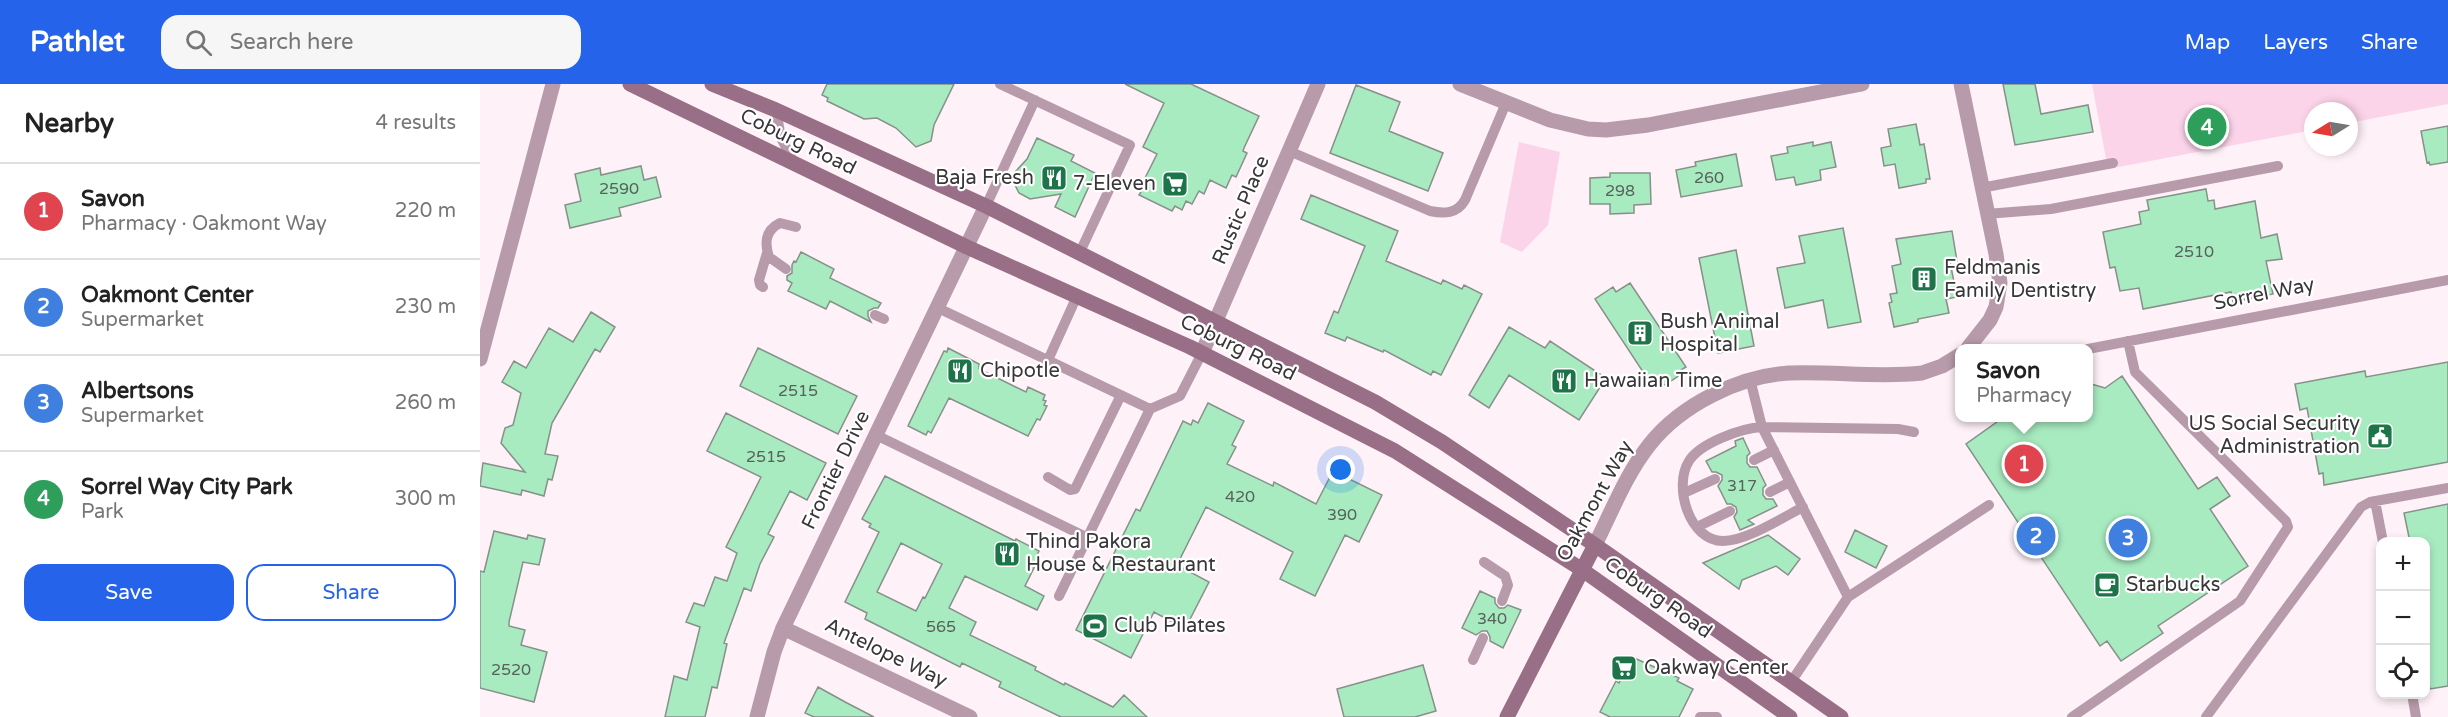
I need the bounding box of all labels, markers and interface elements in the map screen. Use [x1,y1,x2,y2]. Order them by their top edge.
search box [161,15,581,69]
text: Pathlet [30,25,125,59]
icon: search [182,26,215,59]
text: Search here [230,29,353,55]
text: Map [2185,30,2230,55]
text: Layers [2263,30,2328,55]
text: Share [2361,30,2418,55]
north arrow [2304,102,2358,156]
street label: Coburg Road [736,104,860,180]
pin: 4 [2188,104,2226,150]
text: Nearby [24,108,114,139]
text: 4 results [376,111,456,135]
street label: Rustic Place [1207,152,1275,268]
restaurant icon: Baja Fresh [1039,163,1069,193]
place label: Baja Fresh [935,166,1034,190]
house number: 260 [1694,168,1724,188]
supermarket icon: 7-Eleven [1160,169,1190,199]
place label: 7-Eleven [1073,172,1156,196]
house number: 2590 [599,179,639,199]
house number: 298 [1605,181,1635,201]
text: Savon [81,186,145,212]
text: 1 [37,199,50,223]
text: 220 m [395,199,456,223]
text: Pharmacy · Oakmont Way [81,212,327,236]
house number: 2510 [2174,242,2214,262]
place label: Feldmanis Family Dentistry [1944,256,2096,303]
building icon: Feldmanis Family Dentistry [1909,264,1939,294]
street label: Sorrel Way [2212,272,2317,316]
text: Oakmont Center [81,282,253,308]
text: 2 [37,295,50,319]
text: 230 m [395,295,456,319]
text: Supermarket [81,308,204,332]
street label: Coburg Road [1176,310,1300,386]
place label: Bush Animal Hospital [1660,310,1779,357]
building icon: Bush Animal Hospital [1625,318,1655,348]
popup [1955,344,2093,422]
restaurant icon: Chipotle [945,356,975,386]
text: Savon [1976,358,2040,384]
place label: Chipotle [980,359,1060,383]
restaurant icon: Hawaiian Time [1549,366,1579,396]
place label: Hawaiian Time [1584,369,1722,393]
text: Albertsons [81,378,194,404]
house number: 2515 [778,381,818,401]
text: Pharmacy [1976,384,2072,408]
text: 3 [37,391,50,415]
text: 260 m [395,391,456,415]
text: Supermarket [81,404,204,428]
street label: Frontier Drive [797,407,875,533]
place label: US Social Security Administration [2188,412,2360,459]
public building icon: US Social Security Administration [2365,421,2395,451]
street label: Oakmont Way [1552,436,1638,566]
pin: 1 [2004,442,2044,487]
house number: 2515 [746,447,786,467]
your location [1326,455,1355,484]
text: Sorrel Way City Park [81,474,293,500]
house number: 317 [1727,476,1757,496]
text: 4 [37,487,50,511]
text: 300 m [395,487,456,511]
house number: 420 [1225,487,1255,507]
text: Park [81,500,124,524]
house number: 390 [1327,505,1357,525]
pin: 2 [2016,514,2056,558]
pin: 3 [2108,516,2148,560]
place label: Thind Pakora House & Restaurant [1026,530,1216,577]
map controls [2376,537,2430,699]
button: + [2376,537,2430,591]
restaurant icon: Thind Pakora House & Restaurant [992,539,1022,569]
street label: Coburg Road [1600,552,1716,644]
button: Save [24,564,234,621]
button: Share [246,564,456,621]
cafe icon: Starbucks [2092,570,2122,600]
place label: Starbucks [2126,573,2220,597]
button: − [2376,591,2430,645]
house number: 340 [1477,609,1507,629]
sports icon: Club Pilates [1080,611,1110,641]
street label: Antelope Way [821,613,951,693]
place label: Club Pilates [1114,614,1226,638]
house number: 565 [926,617,956,637]
button: locate [2376,645,2430,699]
supermarket icon: Oakway Center [1609,653,1639,683]
place label: Oakway Center [1644,656,1789,680]
house number: 2520 [491,660,531,680]

